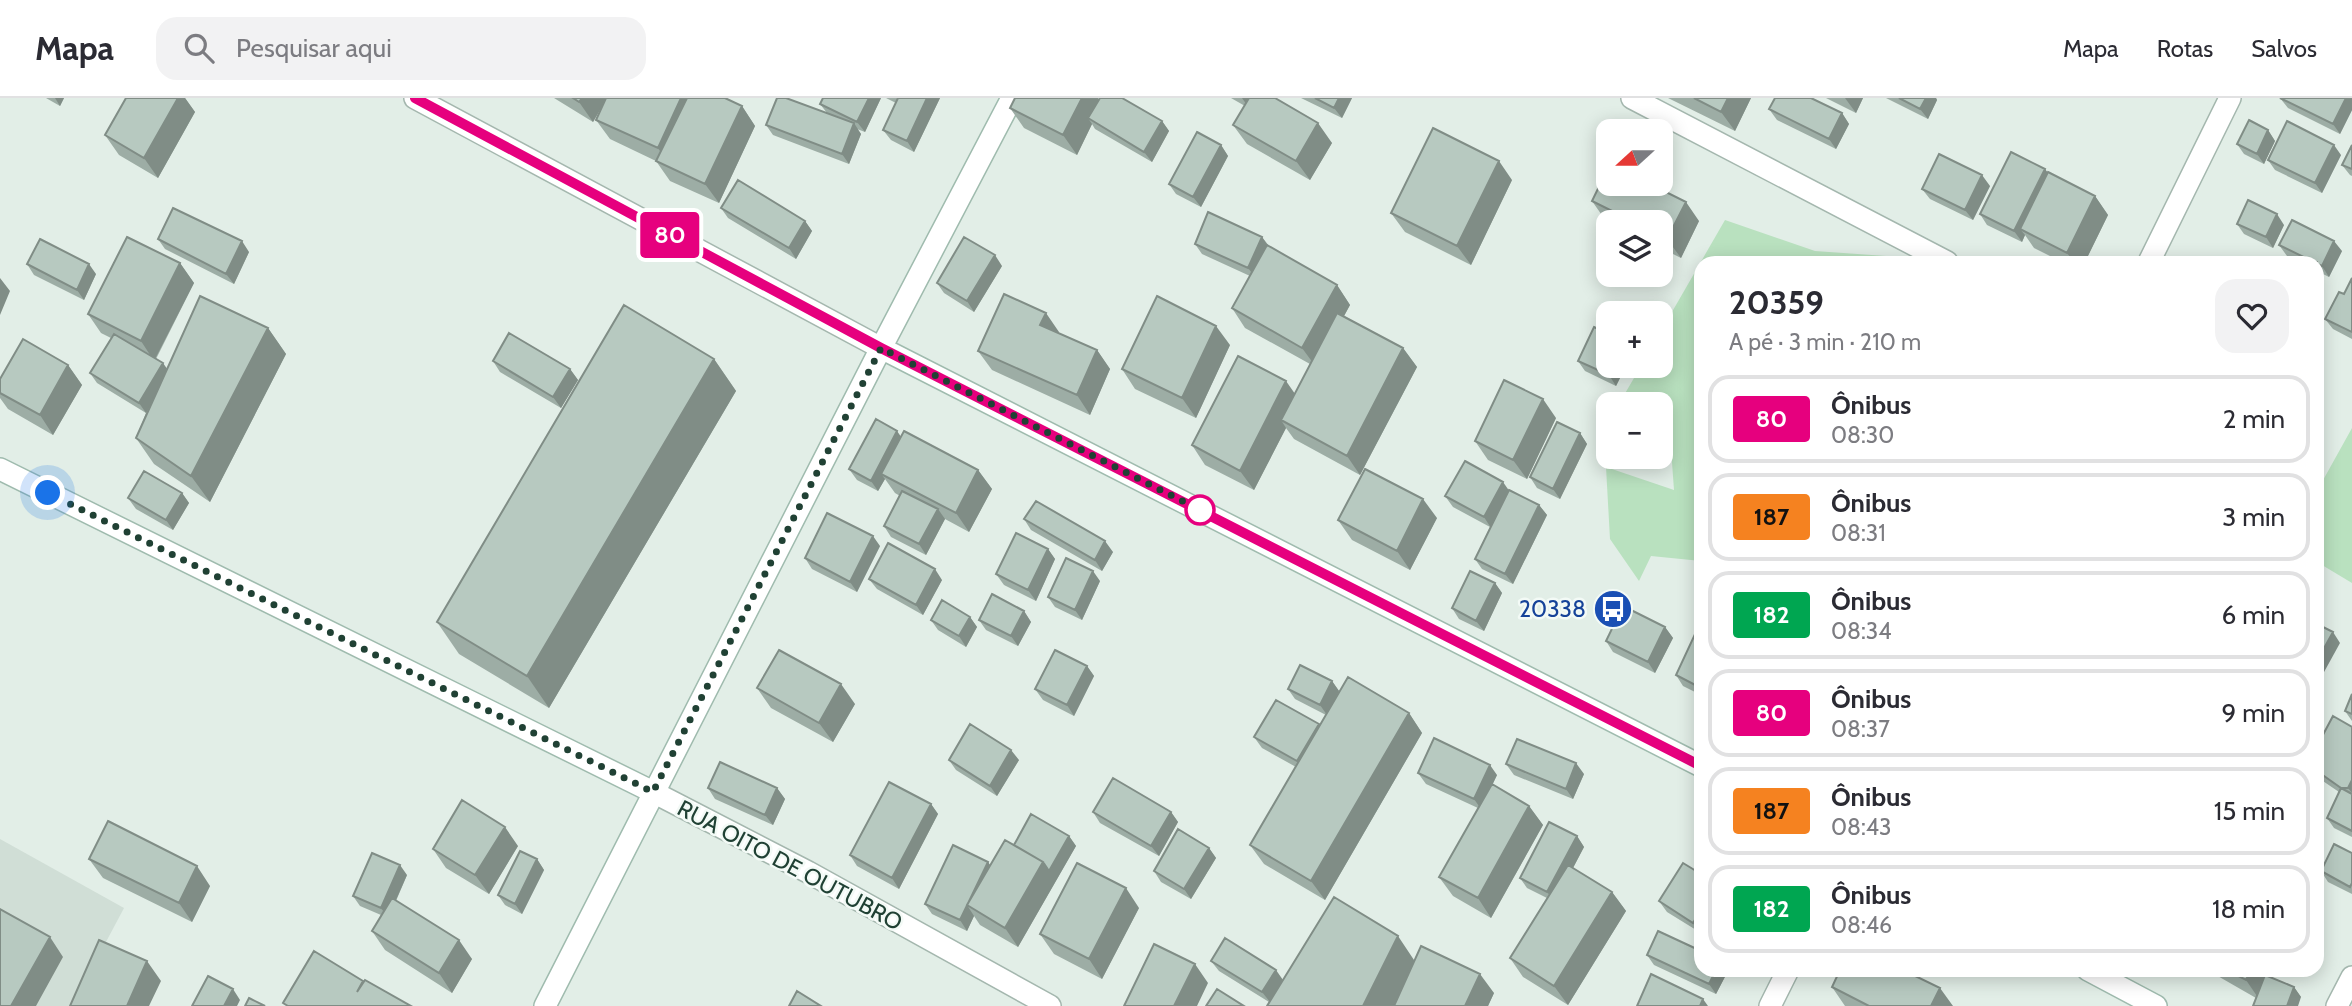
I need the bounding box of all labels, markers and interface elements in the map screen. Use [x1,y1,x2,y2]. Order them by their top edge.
search box [156,17,646,80]
text: Mapa [35,28,114,68]
icon: search [180,29,218,67]
text: Pesquisar aqui [236,32,392,64]
text: Mapa [2063,34,2119,63]
text: Rotas [2157,34,2213,63]
text: Salvos [2251,34,2317,63]
north arrow [1596,119,1673,196]
map controls [1596,119,1673,469]
button: layers [1596,210,1673,287]
line badge: 80 [638,212,702,258]
text: 80 [654,220,686,249]
button: heart [2215,279,2289,353]
text: 20359 [1729,282,1824,322]
button: + [1596,301,1673,378]
text: A pé · 3 min · 210 m [1729,328,1921,356]
text: Ônibus [1831,389,1911,421]
button: − [1596,392,1673,469]
text: 2 min [2223,403,2285,435]
text: 80 [1756,404,1787,433]
text: 08:30 [1831,421,1894,449]
your location [30,475,65,510]
text: Ônibus [1831,487,1911,519]
unlabelled marker [1185,495,1215,525]
text: 3 min [2222,501,2285,533]
text: 187 [1754,502,1789,531]
text: 08:31 [1831,519,1886,547]
text: Ônibus [1831,585,1911,617]
bus stop icon: 20338 [1592,588,1634,630]
place label: 20338 [1519,595,1586,623]
text: 6 min [2222,599,2285,631]
text: 182 [1753,600,1790,629]
text: 08:34 [1831,617,1892,645]
text: Ônibus [1831,683,1911,715]
text: 9 min [2222,697,2285,729]
text: 80 [1756,698,1787,727]
text: 08:37 [1831,715,1890,743]
text: Ônibus [1831,781,1911,813]
street label: RUA OITO DE OUTUBRO [673,794,907,936]
text: 15 min [2214,795,2285,827]
text: 187 [1754,796,1789,825]
text: 08:43 [1831,813,1892,841]
text: Ônibus [1831,879,1911,911]
text: 18 min [2212,893,2285,925]
text: 182 [1753,894,1790,923]
text: 08:46 [1831,911,1892,939]

